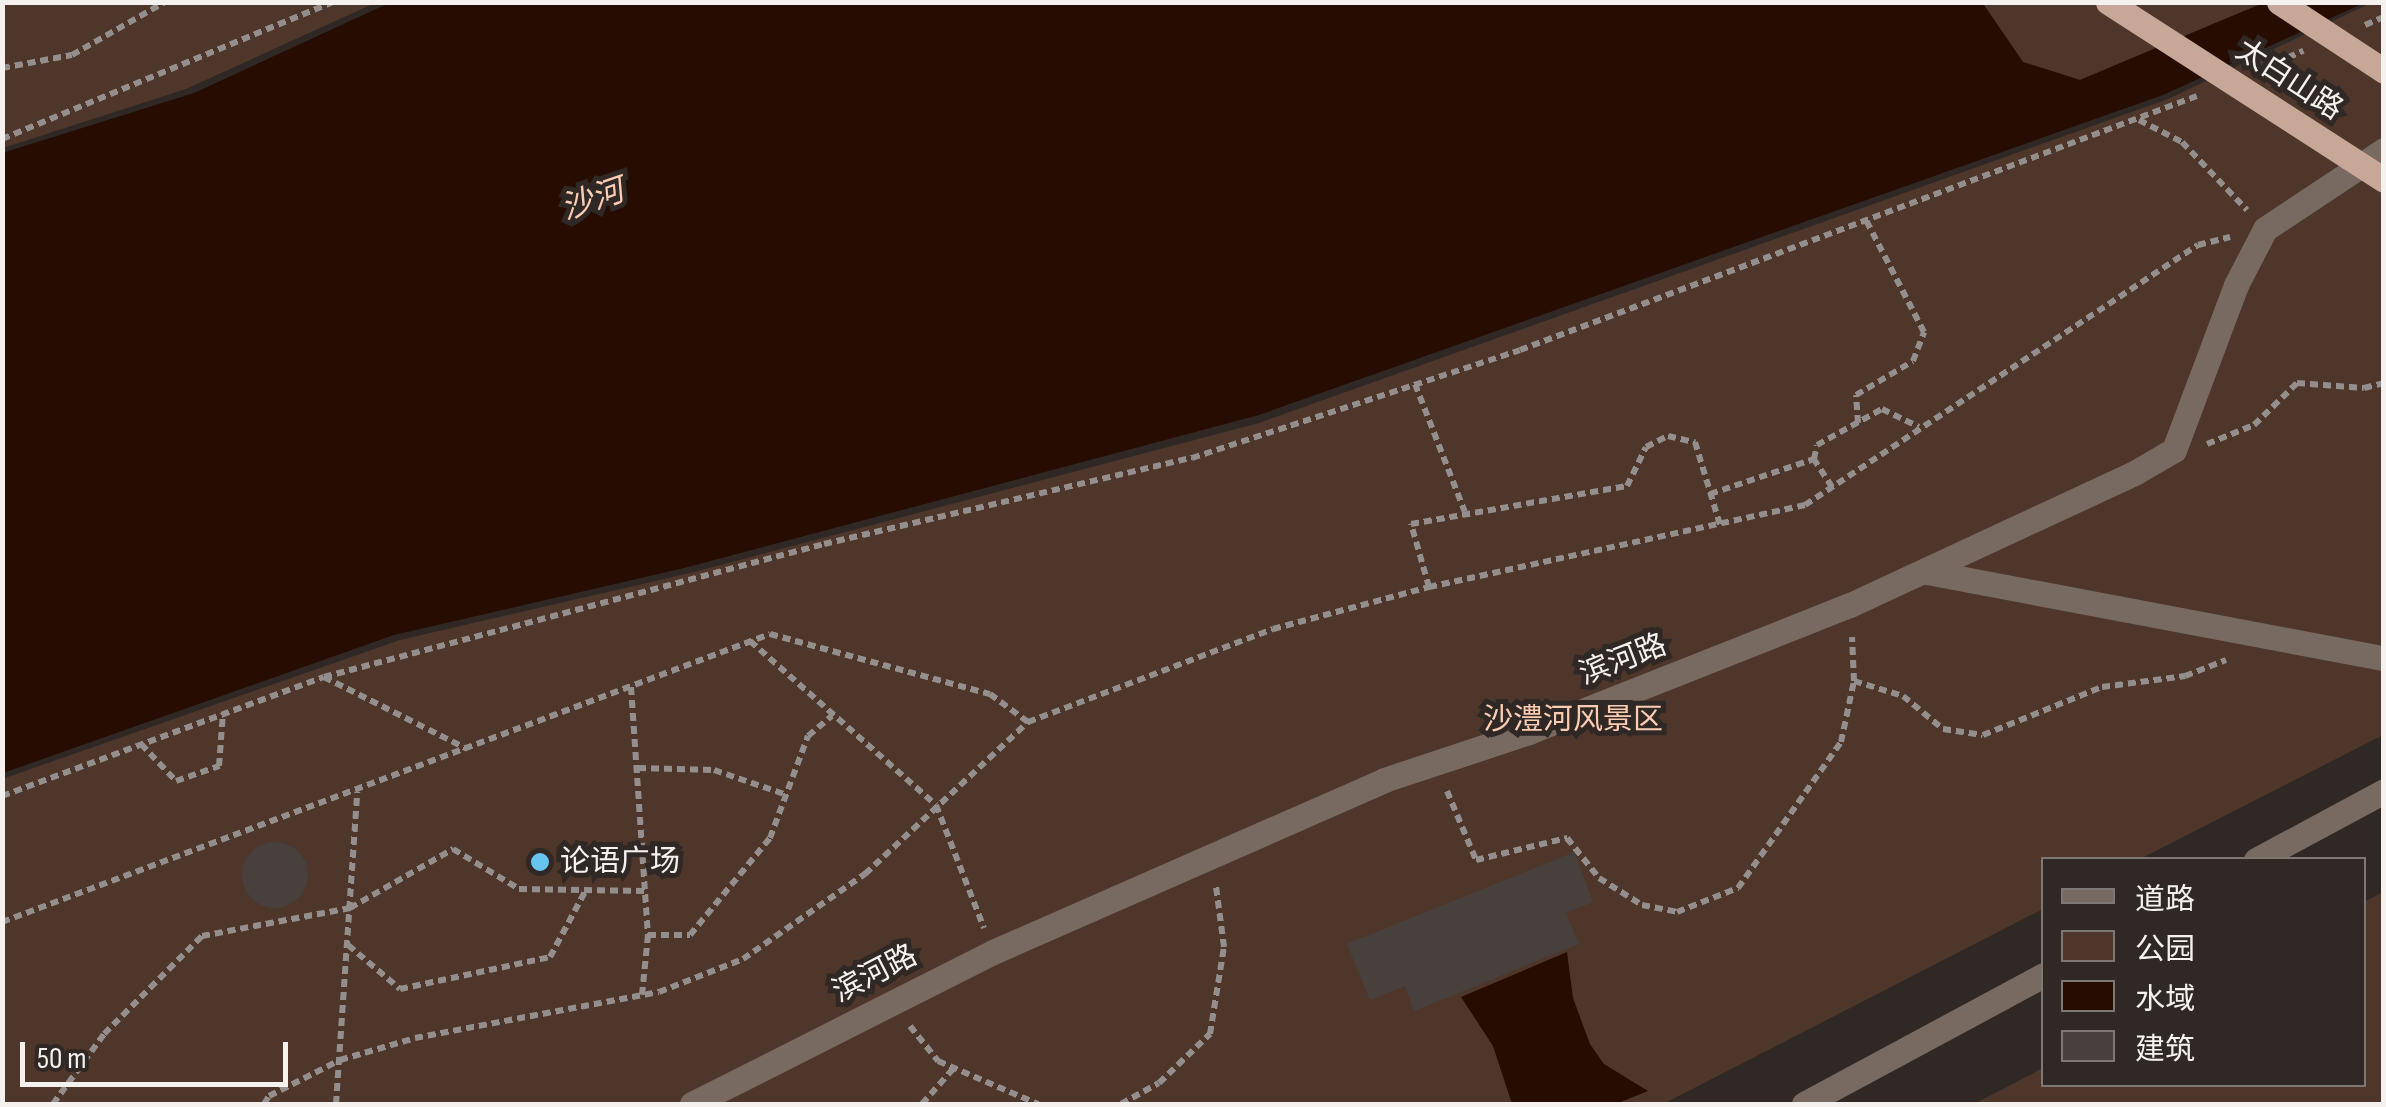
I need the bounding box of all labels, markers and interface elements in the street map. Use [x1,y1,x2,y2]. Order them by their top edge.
street label: 太白山路 [2229,32,2349,128]
water label: 沙河 [556,172,630,230]
street label: 滨河路 [1575,627,1671,693]
park label: 沙澧河风景区 [1483,702,1663,738]
place label: 论语广场 [560,844,680,880]
marker: 论语广场 [529,851,551,873]
legend [2041,857,2366,1087]
text: 道路 [2135,882,2195,918]
text: 公园 [2135,932,2195,968]
street label: 滨河路 [827,938,923,1010]
text: 水域 [2135,982,2195,1018]
scale bar [25,1022,292,1084]
text: 建筑 [2135,1032,2195,1068]
text: 50 m [37,1041,86,1077]

